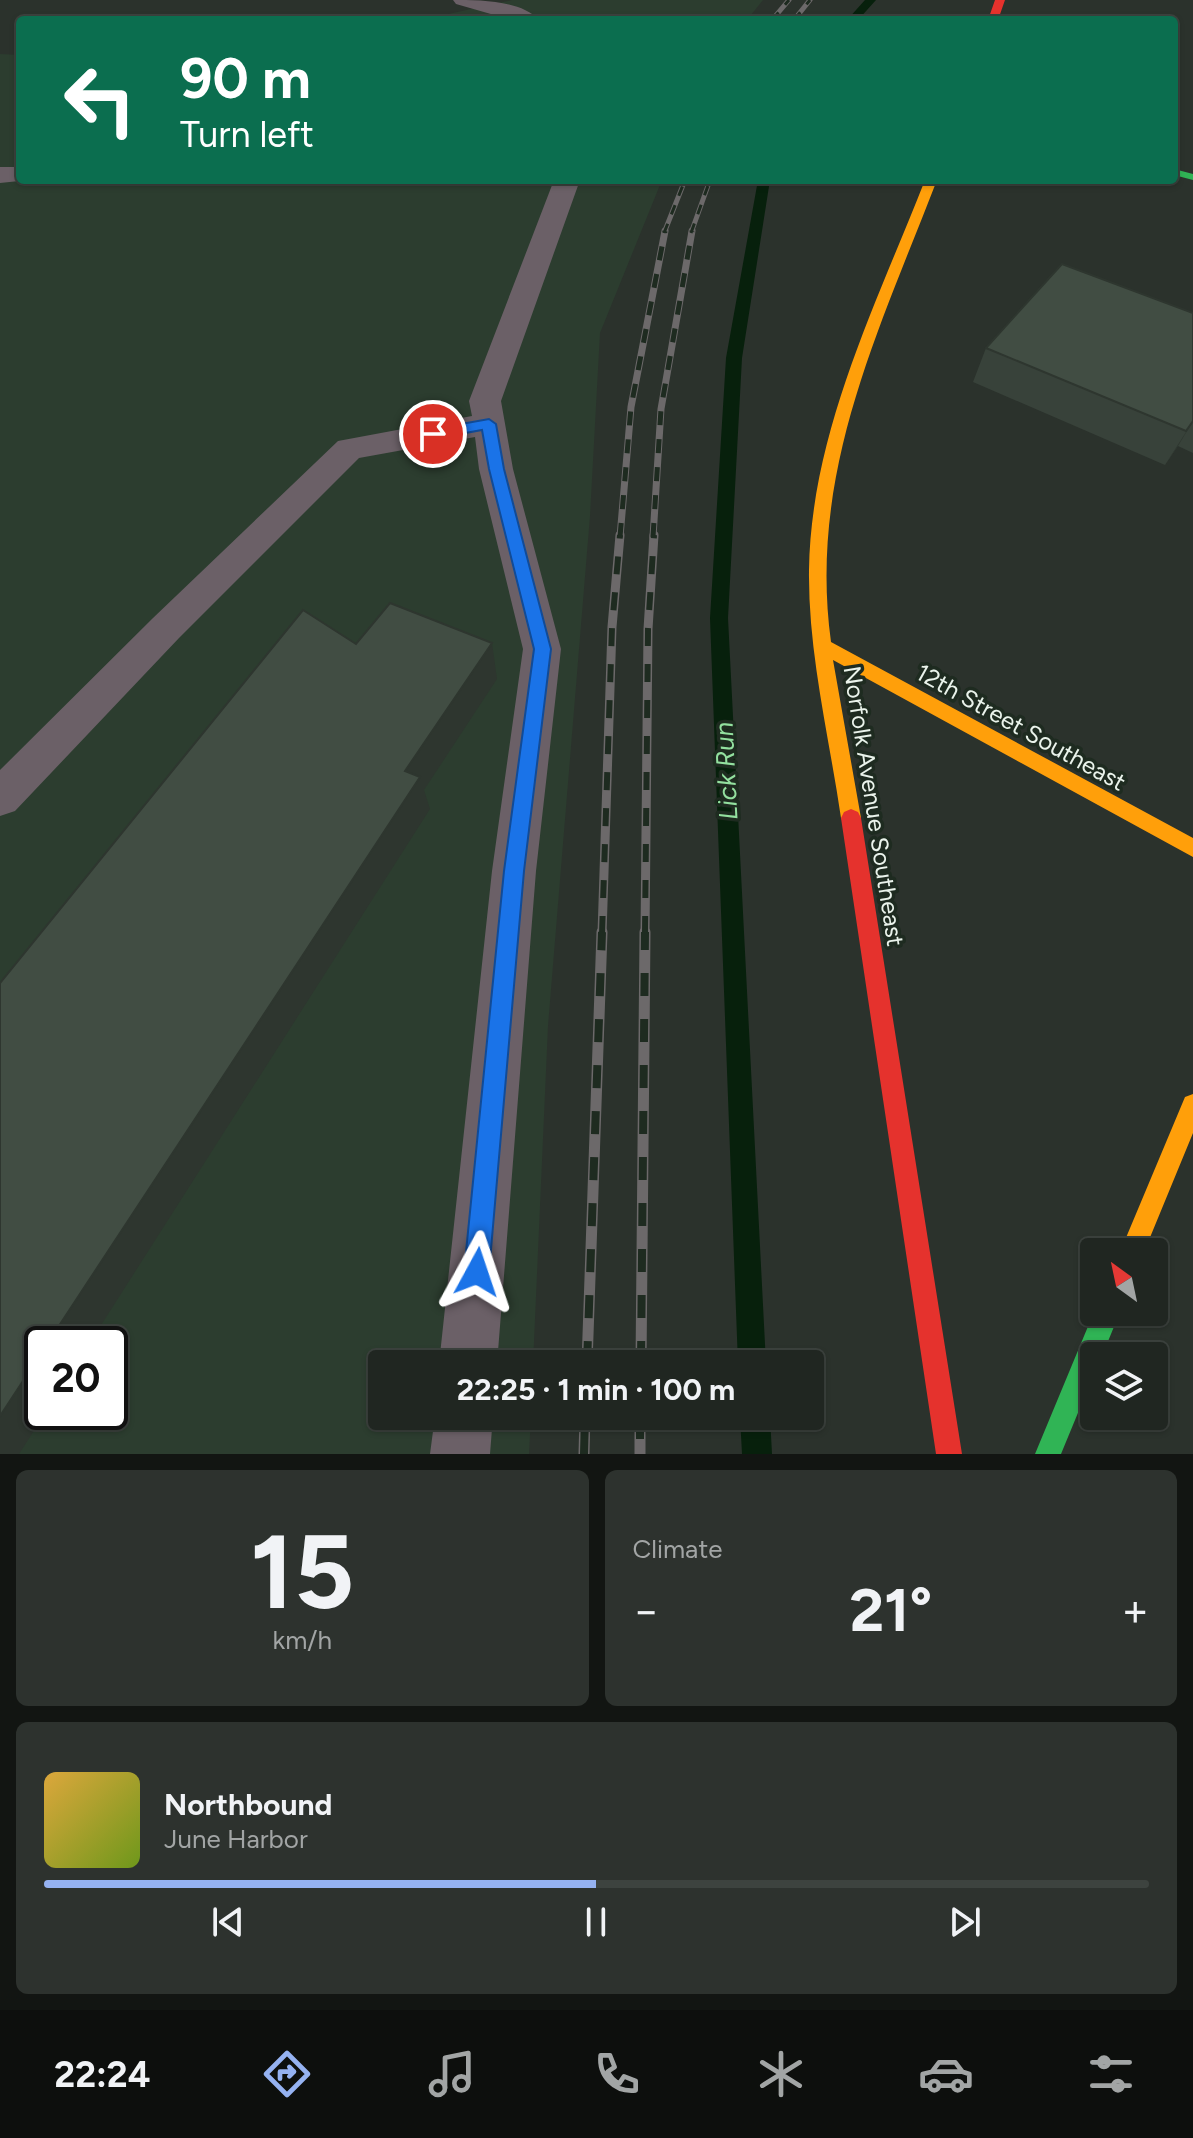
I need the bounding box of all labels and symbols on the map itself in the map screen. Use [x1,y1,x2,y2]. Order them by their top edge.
pin [399,400,467,468]
street label: 12th Street Southeast [911,657,1131,797]
street label: Norfolk Avenue Southeast [838,664,910,948]
water label: Lick Run [707,721,745,821]
position arrow [435,1230,519,1314]
north arrow [1080,1238,1168,1326]
speed limit sign: 20 [24,1326,128,1430]

